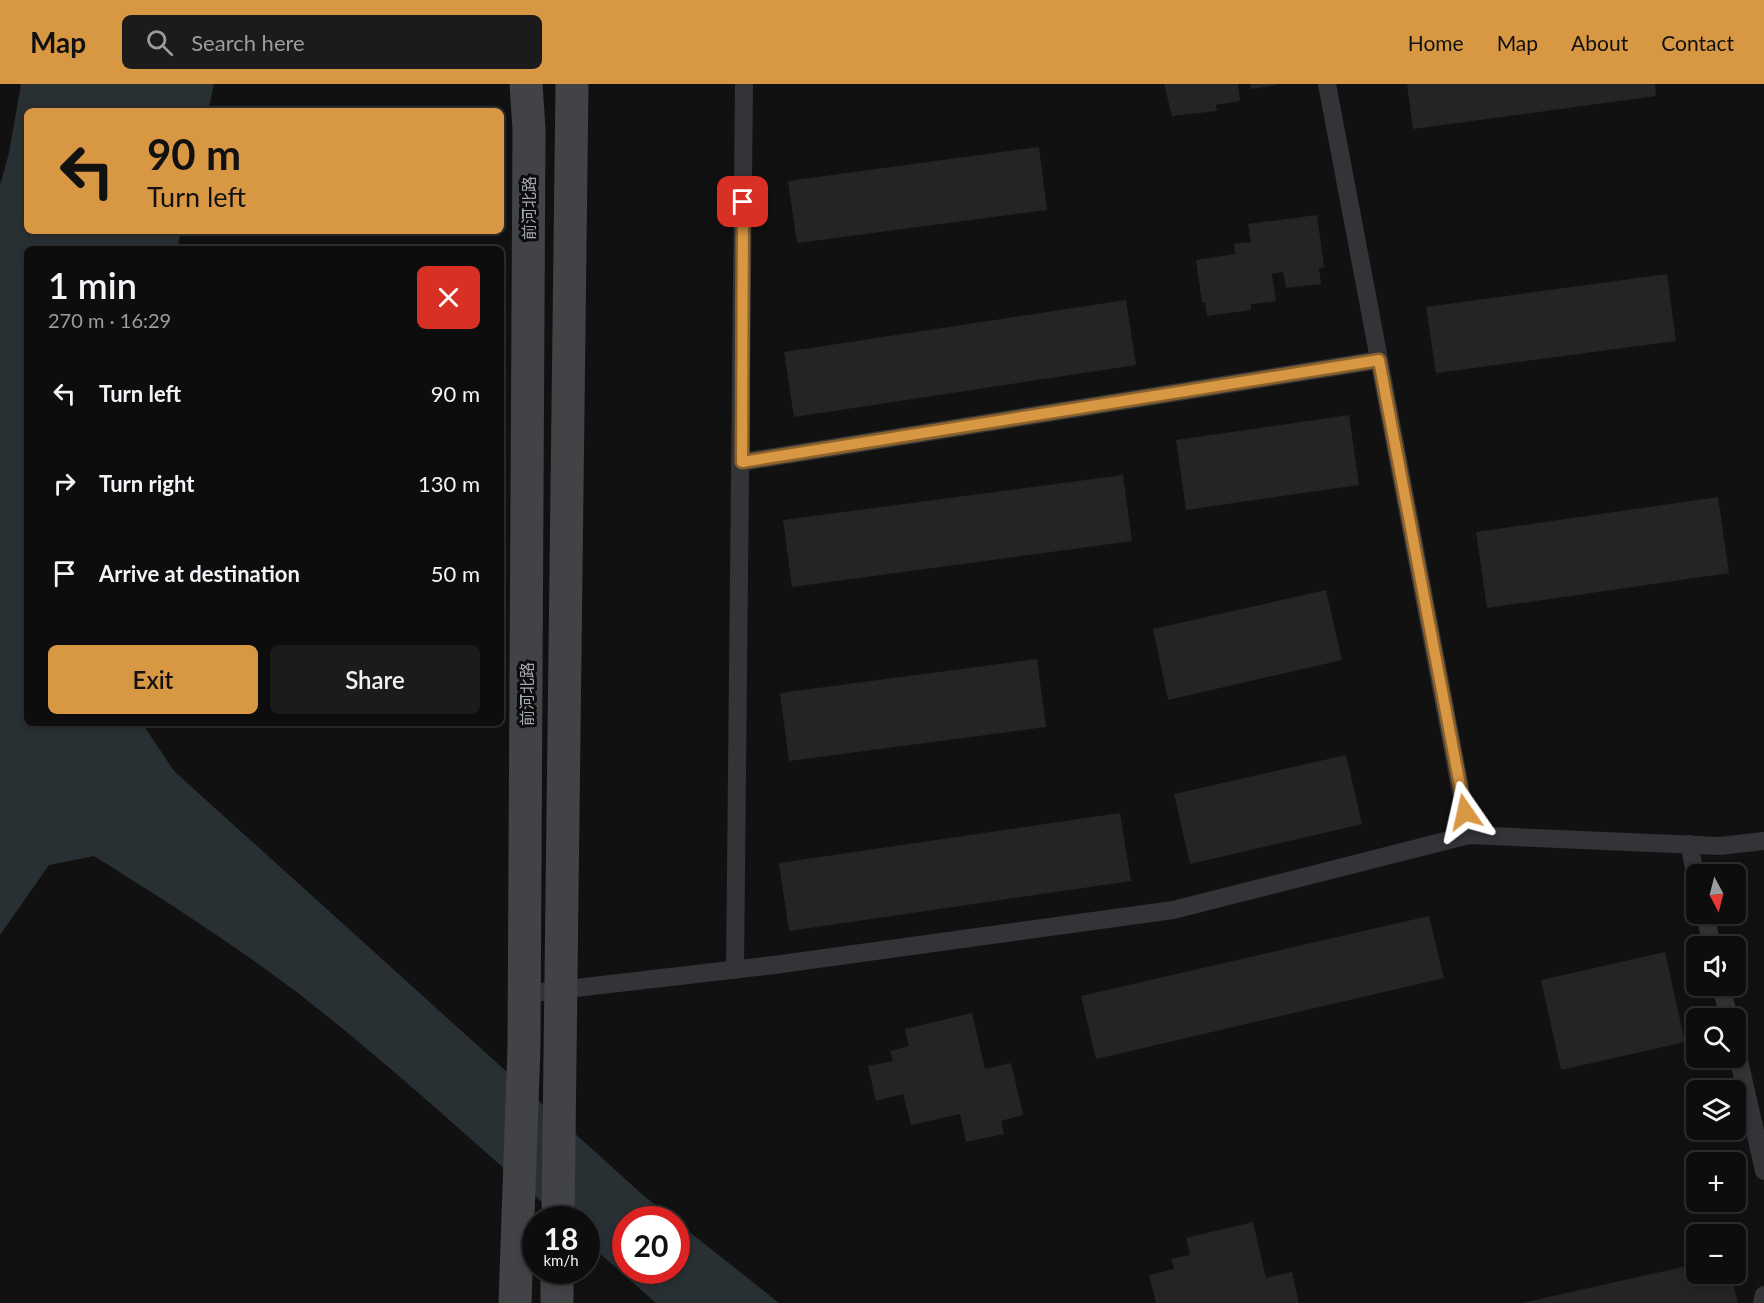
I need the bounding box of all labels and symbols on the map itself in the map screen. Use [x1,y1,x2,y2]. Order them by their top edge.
street label: 前河北路 [519,176,538,240]
pin [717,176,768,227]
street label: 前河北路 [517,662,536,726]
position arrow [1433,780,1497,844]
north arrow [1686,864,1746,924]
speed limit sign: 20 [612,1206,690,1284]

